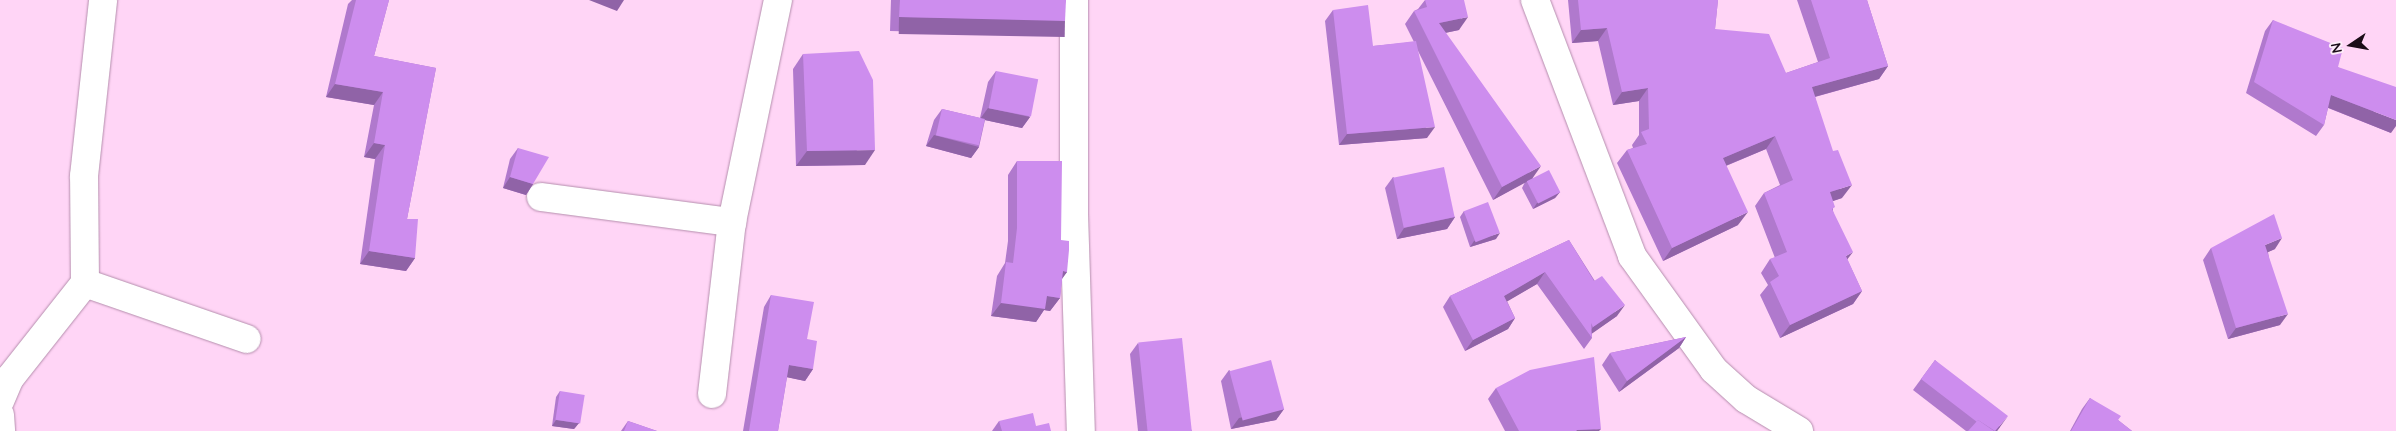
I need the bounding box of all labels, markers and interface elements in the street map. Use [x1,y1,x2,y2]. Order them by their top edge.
north arrow [2326,20,2376,70]
text: N [2326,41,2346,55]

